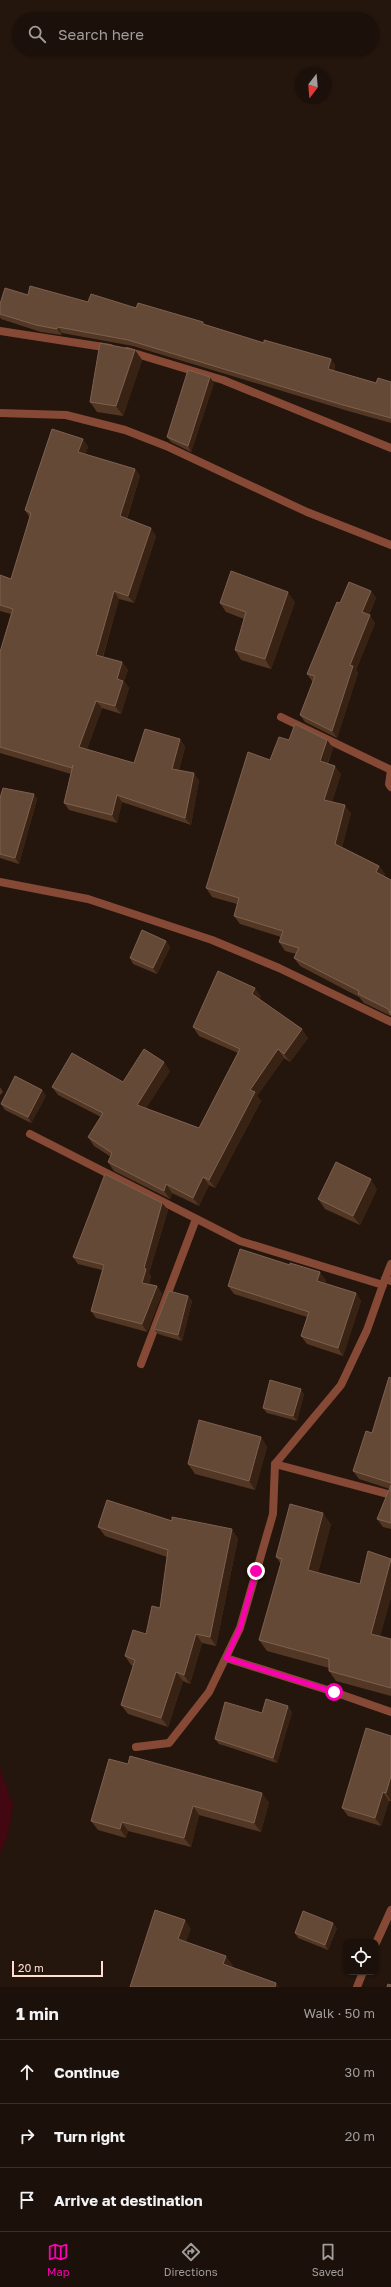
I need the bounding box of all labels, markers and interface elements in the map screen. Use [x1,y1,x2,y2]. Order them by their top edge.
search box [12,12,379,56]
icon: search [26,23,48,45]
text: Search here [58,25,144,43]
north arrow [295,68,331,104]
route end [247,1562,265,1580]
route start [325,1683,343,1701]
map controls [343,1939,379,1975]
button: locate [343,1939,379,1975]
scale bar [12,1959,103,1978]
text: 20 m [18,1961,44,1974]
text: 1 min [16,2003,59,2024]
text: Walk · 50 m [303,2005,375,2021]
icon: ahead [16,2061,38,2083]
text: Continue [54,2063,120,2081]
text: 30 m [345,2064,375,2080]
icon: right [16,2125,38,2147]
text: Turn right [54,2127,125,2145]
text: 20 m [345,2128,375,2144]
icon: arrive [16,2189,38,2211]
text: Arrive at destination [54,2191,203,2209]
tab: Map [47,2241,70,2278]
tab: Directions [164,2241,218,2278]
tab: Saved [312,2241,344,2278]

